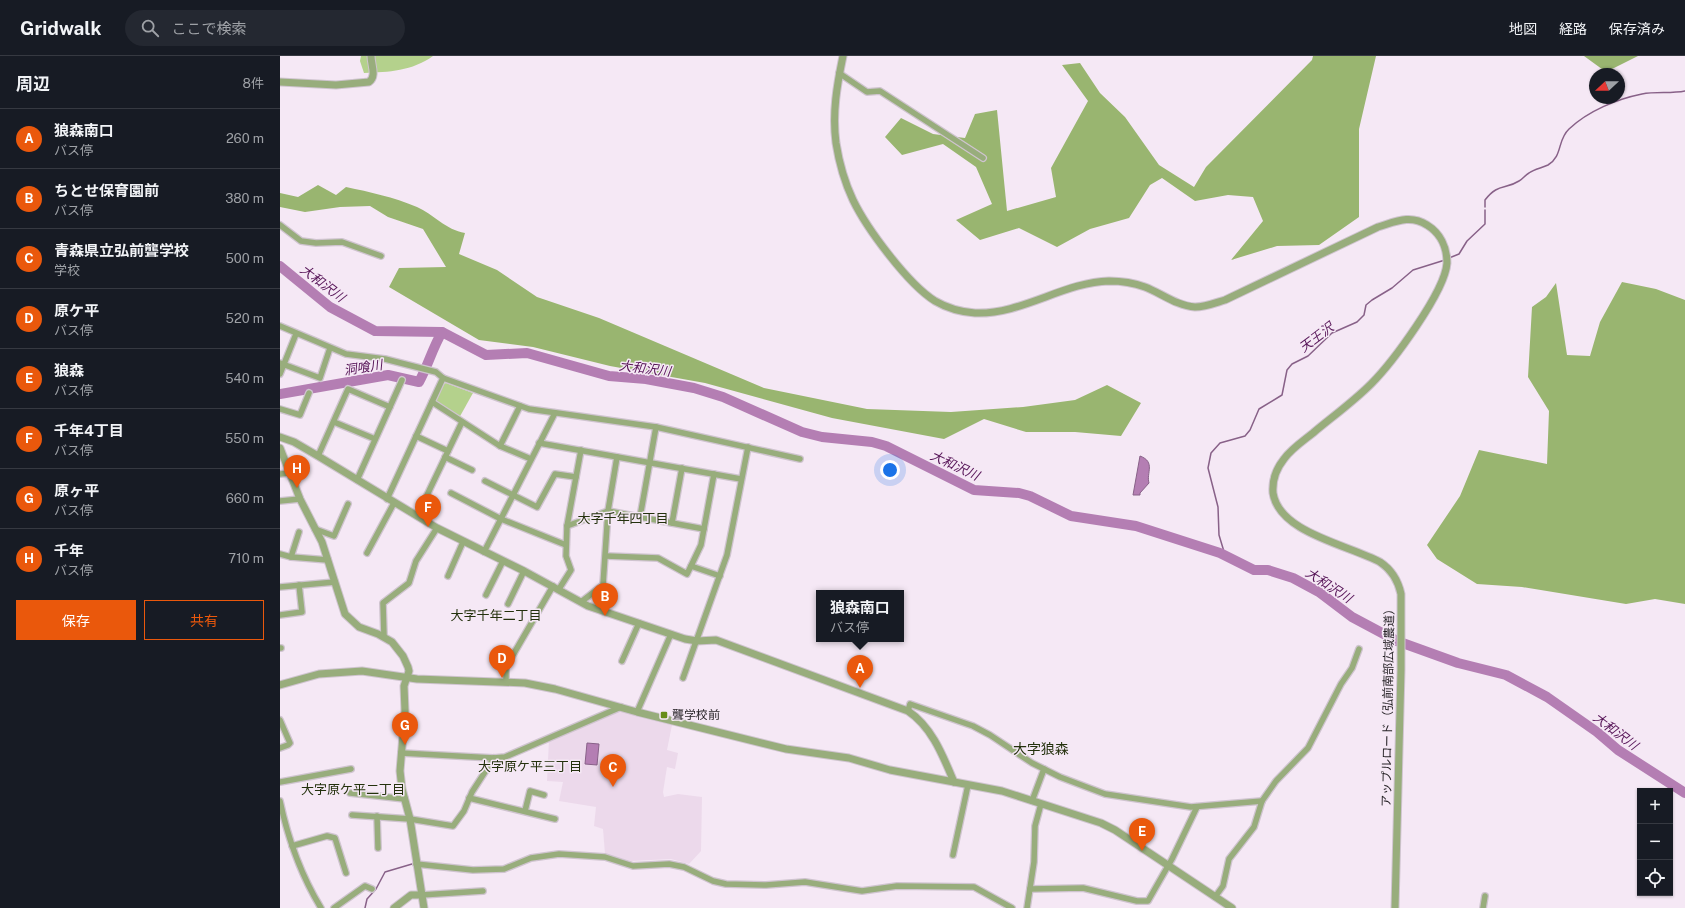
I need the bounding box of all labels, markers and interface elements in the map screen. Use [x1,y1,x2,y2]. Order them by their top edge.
search box [125,10,405,46]
text: Gridwalk [20,17,101,39]
icon: search [139,17,161,39]
text: ここで検索 [171,20,246,37]
text: 地図 [1509,21,1537,37]
text: 経路 [1559,21,1587,37]
text: 保存済み [1609,21,1665,37]
north arrow [1589,68,1625,104]
text: 周辺 [16,74,50,94]
text: 8件 [243,76,264,91]
text: 狼森南口 [54,122,114,139]
text: A [24,131,34,146]
text: 260 m [226,131,264,146]
text: バス停 [54,143,93,158]
text: ちとせ保育園前 [54,182,159,199]
text: B [25,191,33,206]
text: 380 m [225,191,264,206]
text: バス停 [54,203,93,218]
text: 青森県立弘前聾学校 [54,242,189,259]
text: C [24,251,34,266]
text: 500 m [225,251,264,266]
water label: 大和沢川 [297,262,350,306]
text: 学校 [54,263,80,278]
text: 原ケ平 [54,302,99,319]
text: D [24,311,34,326]
text: 520 m [226,311,264,326]
water label: 天王沢 [1296,318,1338,355]
text: バス停 [54,323,93,338]
water label: 洞喰川 [343,357,385,378]
water label: 大和沢川 [618,358,674,379]
text: 狼森 [54,362,84,379]
text: E [25,371,33,386]
text: 540 m [225,371,264,386]
text: バス停 [54,383,93,398]
text: 千年4丁目 [54,422,124,439]
text: F [25,431,33,446]
text: 550 m [225,431,264,446]
text: バス停 [54,443,93,458]
water label: 大和沢川 [928,448,983,484]
pin: H [284,455,310,488]
your location [880,460,900,480]
text: 原ヶ平 [54,482,99,499]
text: G [24,491,34,506]
text: 660 m [226,491,264,506]
pin: F [415,494,441,527]
text: バス停 [54,503,93,518]
district label: 大字千年四丁目 [577,511,669,526]
text: 千年 [54,542,84,559]
text: H [24,551,34,566]
text: 710 m [228,551,264,566]
text: バス停 [54,563,93,578]
water label: 大和沢川 [1303,565,1356,607]
pin: B [592,583,618,616]
popup [816,590,904,642]
text: 狼森南口 [830,599,890,616]
button: 保存 [16,600,136,640]
button: 共有 [144,600,264,640]
street label: アップルロード（弘前南部広域農道） [1379,603,1397,807]
district label: 大字千年二丁目 [450,608,542,623]
text: バス停 [830,620,869,635]
pin: D [489,645,515,678]
pin: A [847,655,873,688]
place label: 聾学校前 [672,708,720,722]
marker: 聾学校前 [659,710,669,720]
water label: 大和沢川 [1590,710,1643,754]
pin: G [392,712,418,745]
district label: 大字狼森 [1013,741,1069,757]
pin: C [600,754,626,787]
district label: 大字原ケ平三丁目 [478,759,582,774]
district label: 大字原ケ平二丁目 [301,782,405,797]
map controls [1637,788,1673,896]
button: + [1637,788,1673,824]
pin: E [1129,818,1155,851]
button: − [1637,824,1673,860]
button: locate [1637,860,1673,896]

